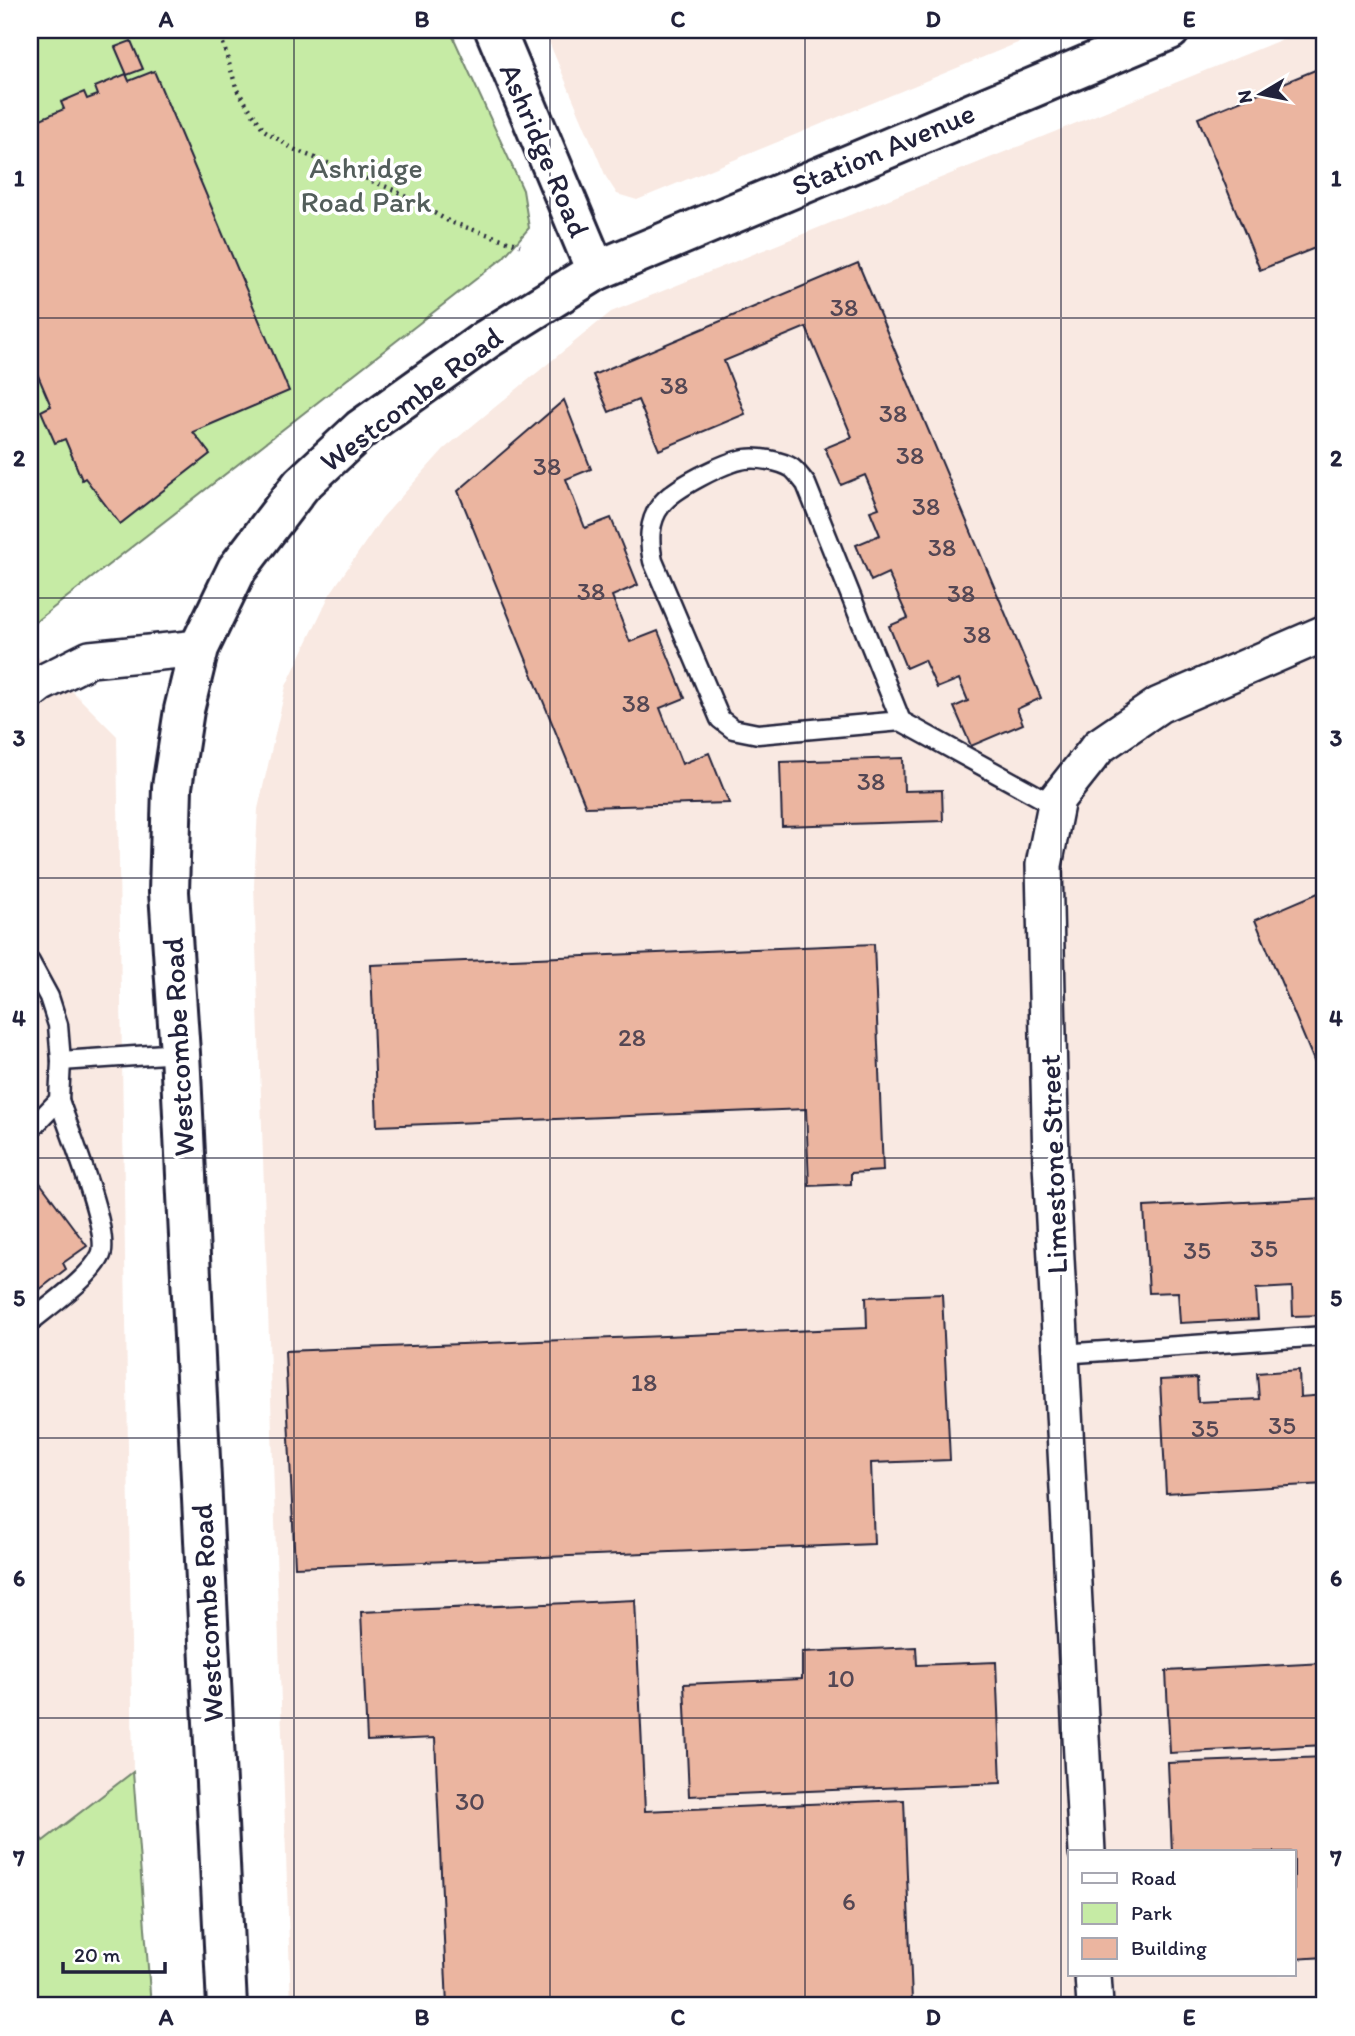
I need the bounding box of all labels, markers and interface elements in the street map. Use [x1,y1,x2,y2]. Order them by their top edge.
text: A [158,5,174,33]
text: B [415,5,430,33]
text: C [671,5,686,33]
text: D [925,5,941,33]
text: E [1183,5,1196,33]
street label: Ashridge Road [492,57,598,243]
north arrow [1226,60,1296,130]
text: N [1232,89,1257,105]
street label: Station Avenue [786,94,980,204]
park label: Ashridge Road Park [301,149,432,220]
text: 1 [14,164,25,192]
text: 1 [1331,164,1342,192]
house number: 38 [830,291,858,323]
street label: Westcombe Road [312,318,510,480]
house number: 38 [660,369,688,401]
house number: 38 [879,397,907,429]
house number: 38 [896,439,924,471]
text: 2 [13,444,26,472]
text: 2 [1330,444,1343,472]
house number: 38 [533,450,561,482]
house number: 38 [912,490,940,522]
house number: 38 [928,531,956,563]
house number: 38 [577,575,605,607]
house number: 38 [947,577,975,609]
house number: 38 [963,618,991,650]
house number: 38 [622,687,650,719]
text: 3 [13,724,26,752]
text: 3 [1330,724,1343,752]
house number: 38 [857,765,885,797]
street label: Westcombe Road [154,937,202,1157]
text: 4 [12,1004,26,1032]
text: 4 [1329,1004,1343,1032]
house number: 28 [618,1021,646,1053]
street label: Limestone Street [1031,1053,1075,1275]
house number: 35 [1250,1232,1278,1264]
house number: 35 [1183,1234,1211,1266]
text: 5 [13,1284,25,1312]
text: 5 [1330,1284,1342,1312]
house number: 18 [631,1366,657,1398]
house number: 35 [1268,1409,1296,1441]
house number: 35 [1191,1412,1219,1444]
street label: Westcombe Road [183,1503,231,1723]
text: 6 [13,1564,25,1592]
text: 6 [1330,1564,1342,1592]
house number: 10 [827,1662,855,1694]
house number: 30 [455,1785,485,1817]
text: 7 [12,1844,25,1872]
text: 7 [1329,1844,1342,1872]
legend [1068,1850,1296,1976]
text: Road [1131,1865,1177,1890]
house number: 6 [842,1885,856,1917]
text: Park [1131,1900,1173,1925]
scale bar [63,1931,164,1975]
text: Building [1131,1935,1207,1960]
text: 20 m [74,1942,121,1967]
text: A [158,2003,174,2031]
text: B [415,2003,430,2031]
text: C [671,2003,686,2031]
text: D [925,2003,941,2031]
text: E [1183,2003,1196,2031]

